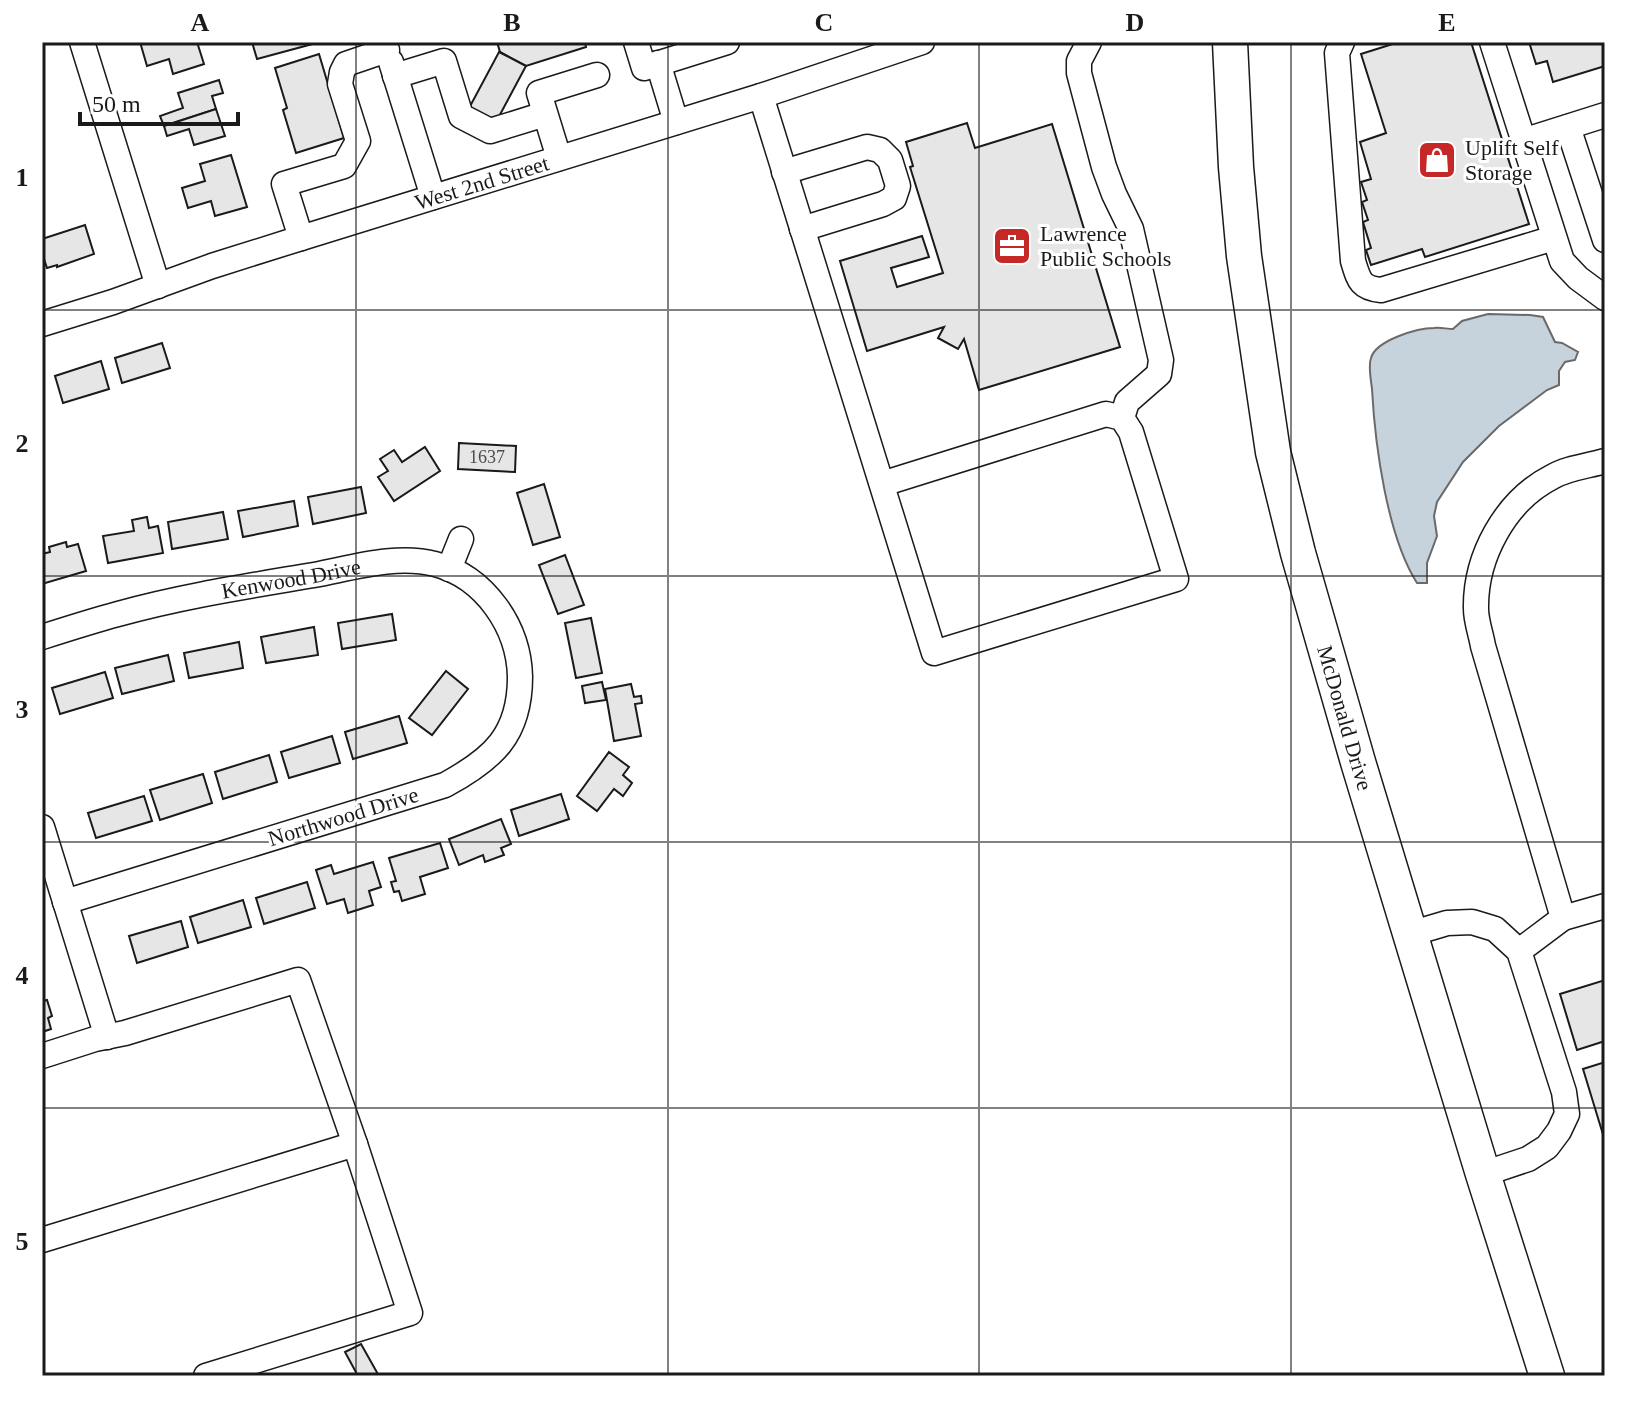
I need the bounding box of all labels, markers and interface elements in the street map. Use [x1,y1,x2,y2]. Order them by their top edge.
text: A [191,8,210,37]
text: B [503,8,521,37]
text: C [815,8,833,37]
text: D [1126,8,1144,37]
text: E [1438,8,1456,37]
scale bar [80,76,238,126]
text: 50 m [92,91,141,117]
place label: Uplift Self Storage [1465,135,1559,185]
shop icon: Uplift Self Storage [1416,139,1458,181]
street label: West 2nd Street [412,150,552,215]
text: 1 [16,163,29,192]
place label: Lawrence Public Schools [1040,221,1171,271]
office icon: Lawrence Public Schools [991,225,1033,267]
text: 2 [16,429,29,458]
house number: 1637 [469,447,505,467]
street label: Kenwood Drive [219,554,363,604]
street label: McDonald Drive [1312,642,1378,793]
text: 3 [16,695,29,724]
street label: Northwood Drive [265,782,421,851]
text: 4 [16,961,29,990]
text: 5 [16,1227,29,1256]

